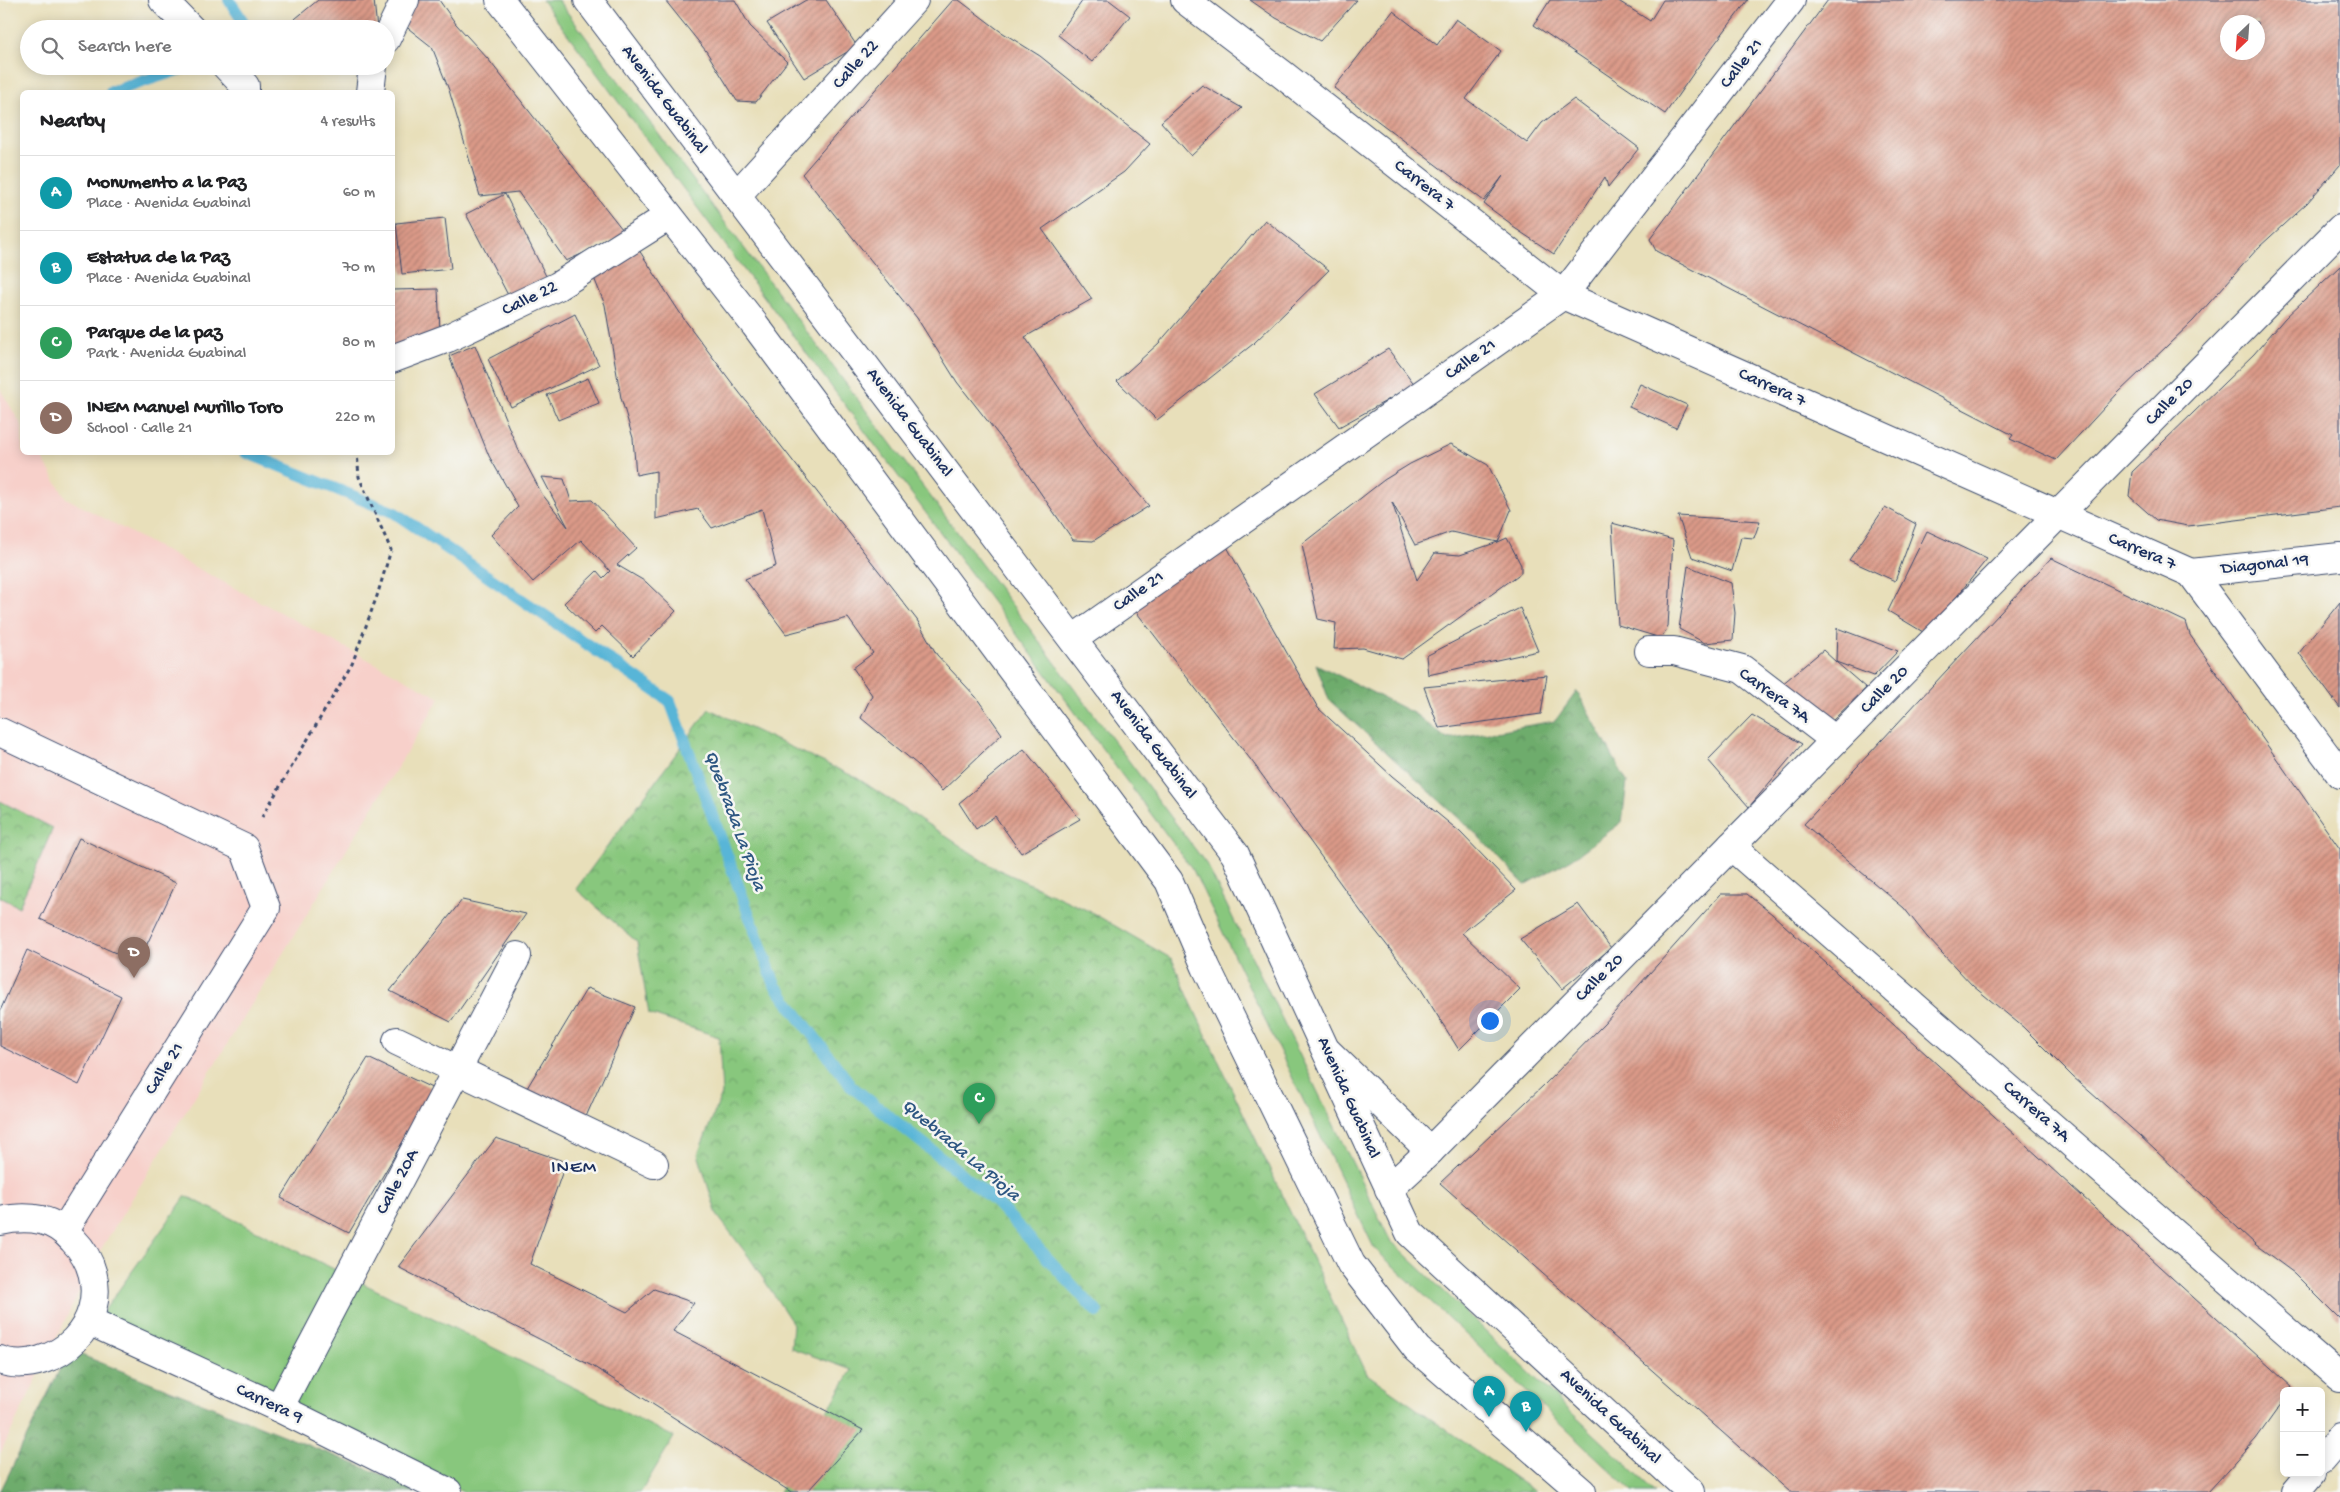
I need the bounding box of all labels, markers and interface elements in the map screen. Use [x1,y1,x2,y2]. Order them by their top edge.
north arrow [2220,15,2265,60]
search box [20,20,395,75]
icon: search [38,34,66,62]
street label: Calle 21 [1716,35,1768,93]
text: Search here [78,36,172,59]
street label: Calle 22 [828,36,884,94]
street label: Avenida Guabinal [616,41,712,159]
text: Nearby [40,110,105,135]
text: 4 results [320,113,375,132]
street label: Carrera 7 [1389,156,1459,217]
text: Monumento a la Paz [87,172,246,195]
text: A [51,184,61,203]
text: 60 m [343,184,375,203]
text: Place · Avenida Guabinal [87,195,251,214]
text: Estatua de la Paz [87,247,230,270]
text: B [52,259,60,278]
text: 70 m [342,259,375,278]
text: Place · Avenida Guabinal [87,270,251,289]
street label: Calle 22 [499,277,561,321]
text: Parque de la paz [87,322,222,345]
text: C [52,334,60,353]
text: 80 m [342,334,375,353]
street label: Calle 21 [1441,335,1501,385]
text: Park · Avenida Guabinal [87,345,246,364]
street label: Avenida Guabinal [861,364,957,482]
street label: Carrera 7 [1735,364,1810,412]
street label: Calle 20 [2141,373,2199,431]
text: INEM Manuel Murillo Toro [87,397,283,420]
text: D [51,409,61,428]
text: 220 m [335,409,375,428]
text: School · Calle 21 [87,420,192,439]
street label: Carrera 7 [2105,528,2180,576]
street label: Diagonal 19 [2219,550,2310,580]
street label: Calle 21 [1109,567,1169,617]
street label: Calle 20 [1856,661,1914,719]
street label: Carrera 7A [1734,664,1815,729]
street label: Avenida Guabinal [1105,686,1201,804]
water label: Quebrada La Pioja [698,748,771,896]
pin: D [118,937,150,978]
street label: Calle 20 [1571,949,1629,1007]
your location [1477,1008,1503,1034]
street label: Avenida Guabinal [1312,1034,1384,1162]
street label: Calle 21 [141,1039,189,1099]
street label: Carrera 7A [1998,1077,2075,1148]
pin: C [963,1083,995,1124]
water label: Quebrada La Pioja [896,1095,1025,1208]
street label: Calle 20A [372,1145,425,1218]
district label: INEM [551,1157,597,1180]
street label: Avenida Guabinal [1555,1365,1665,1469]
pin: A [1473,1376,1505,1417]
street label: Carrera 9 [232,1379,306,1429]
map controls [2280,1387,2325,1477]
button: + [2280,1387,2325,1432]
pin: B [1510,1391,1542,1432]
button: − [2280,1432,2325,1477]

